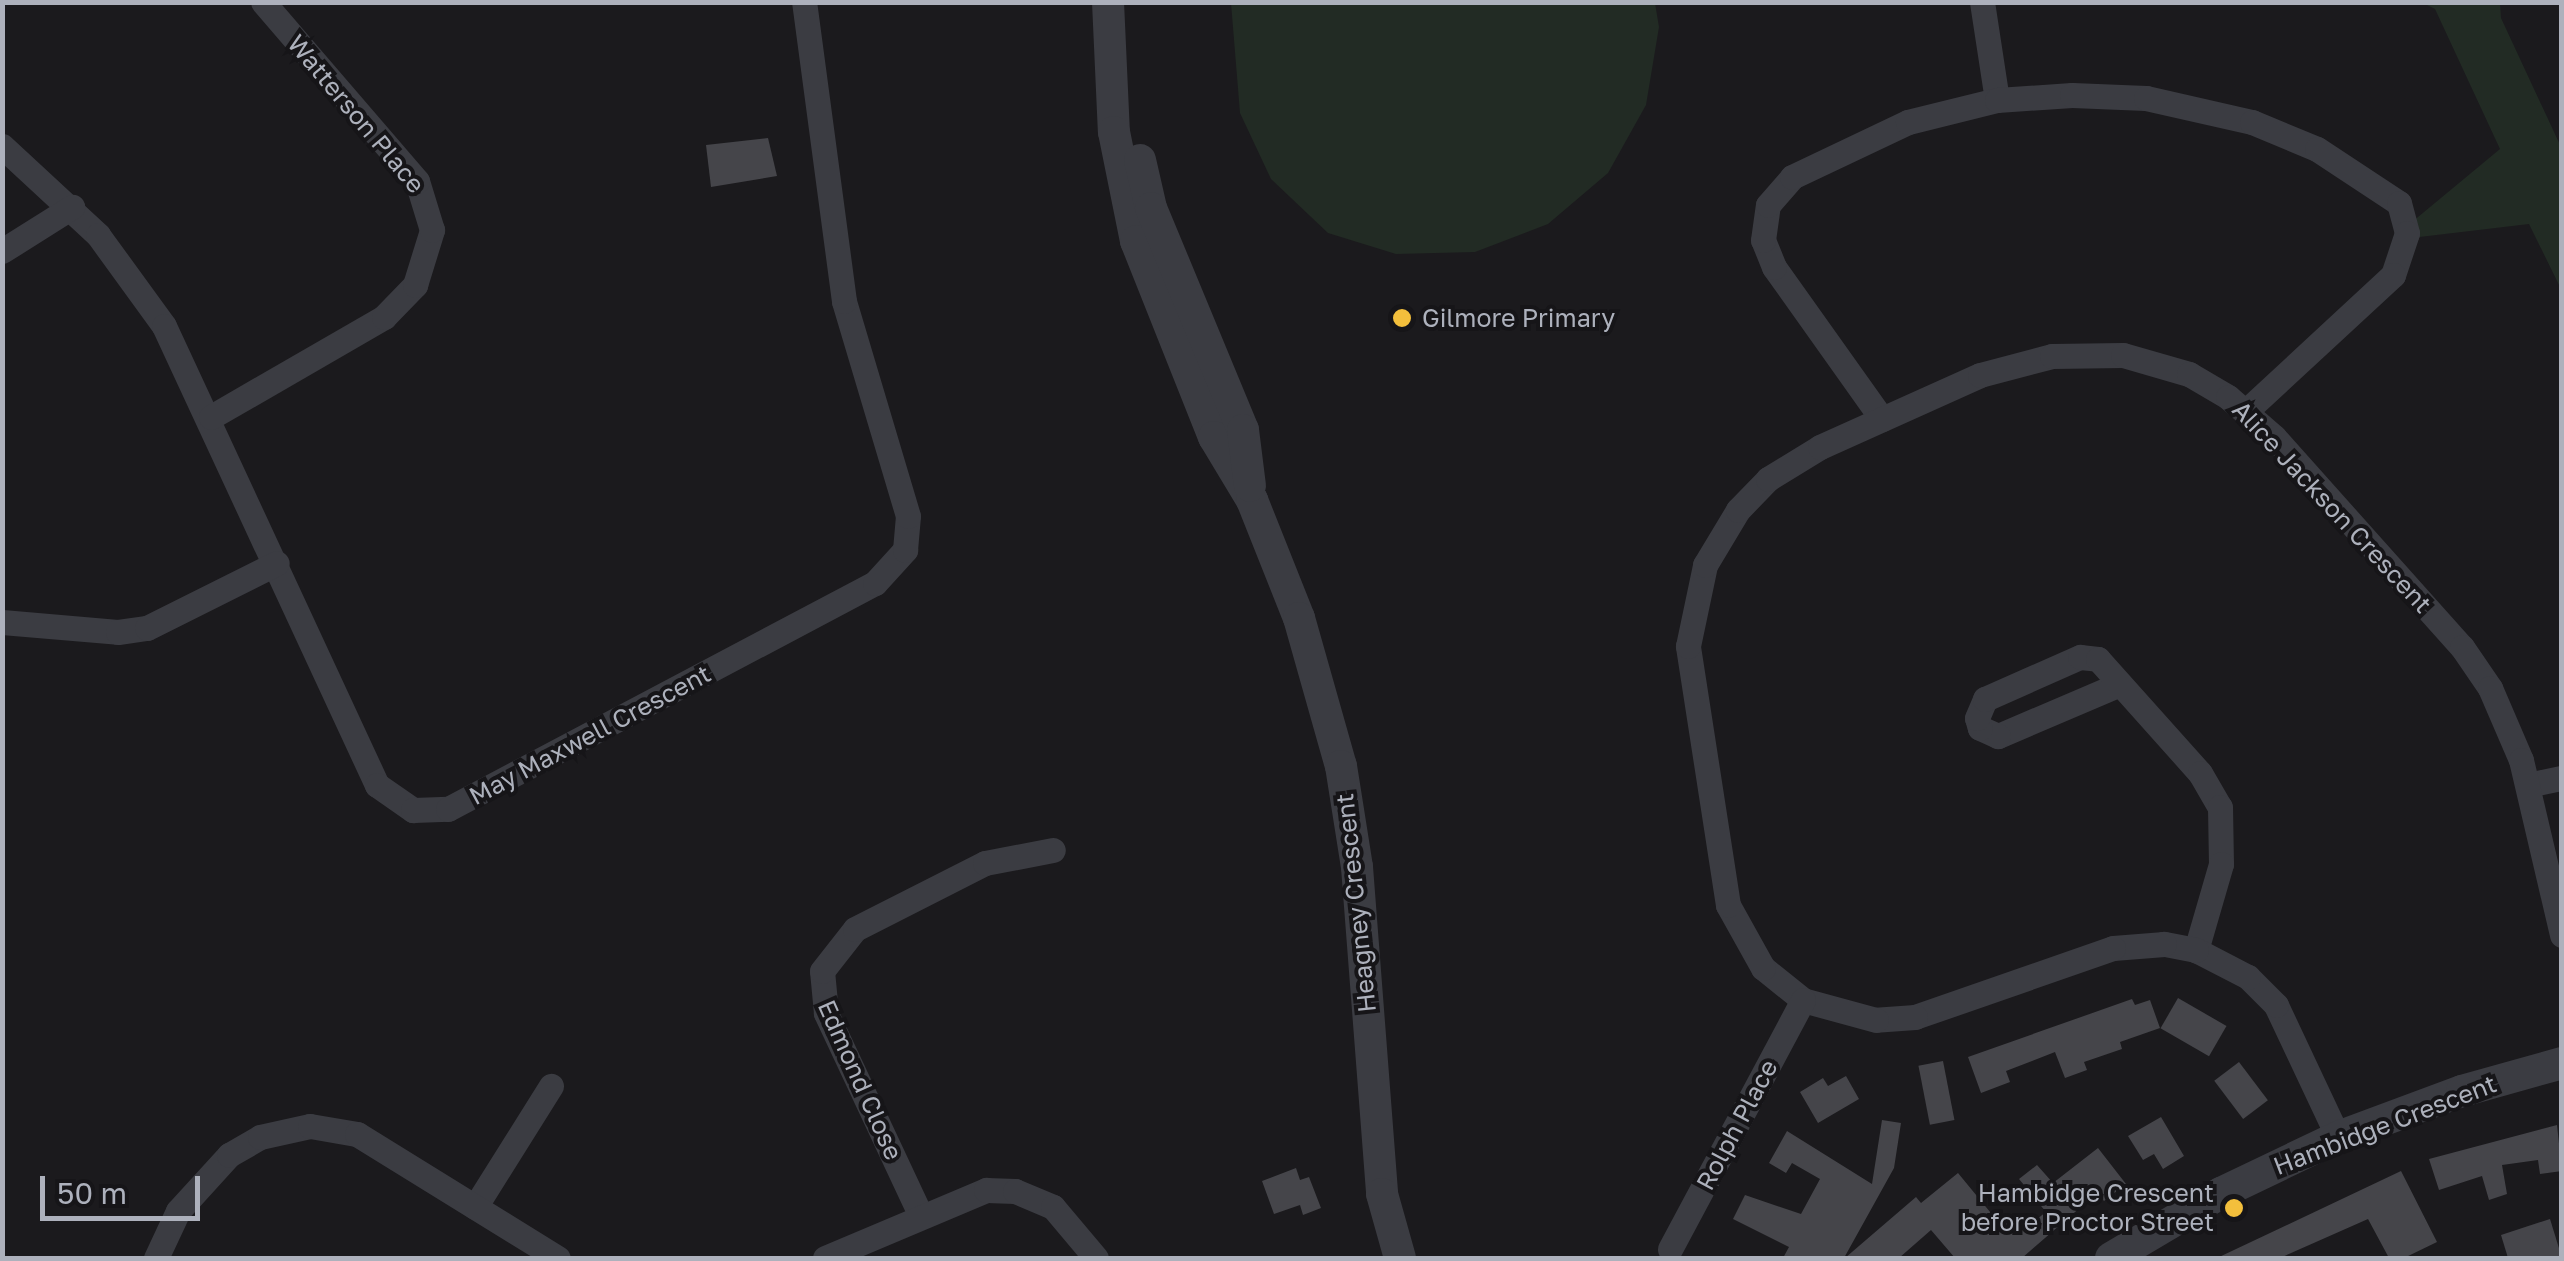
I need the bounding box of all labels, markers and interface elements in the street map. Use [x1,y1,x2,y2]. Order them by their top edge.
street label: Watterson Place [281,29,431,199]
place label: Gilmore Primary [1422,303,1615,333]
marker: Gilmore Primary [1391,307,1413,329]
street label: Alice Jackson Crescent [2226,395,2438,619]
street label: May Maxwell Crescent [464,659,716,811]
street label: Heagney Crescent [1330,792,1382,1014]
street label: Edmond Close [811,995,909,1165]
street label: Rolph Place [1690,1055,1784,1195]
street label: Hambidge Crescent [2269,1069,2501,1181]
scale bar [45,1156,205,1218]
text: 50 m [57,1175,127,1211]
place label: Hambidge Crescent before Proctor Street [1961,1179,2214,1238]
marker: Hambidge Crescent before Proctor Street [2223,1197,2245,1219]

